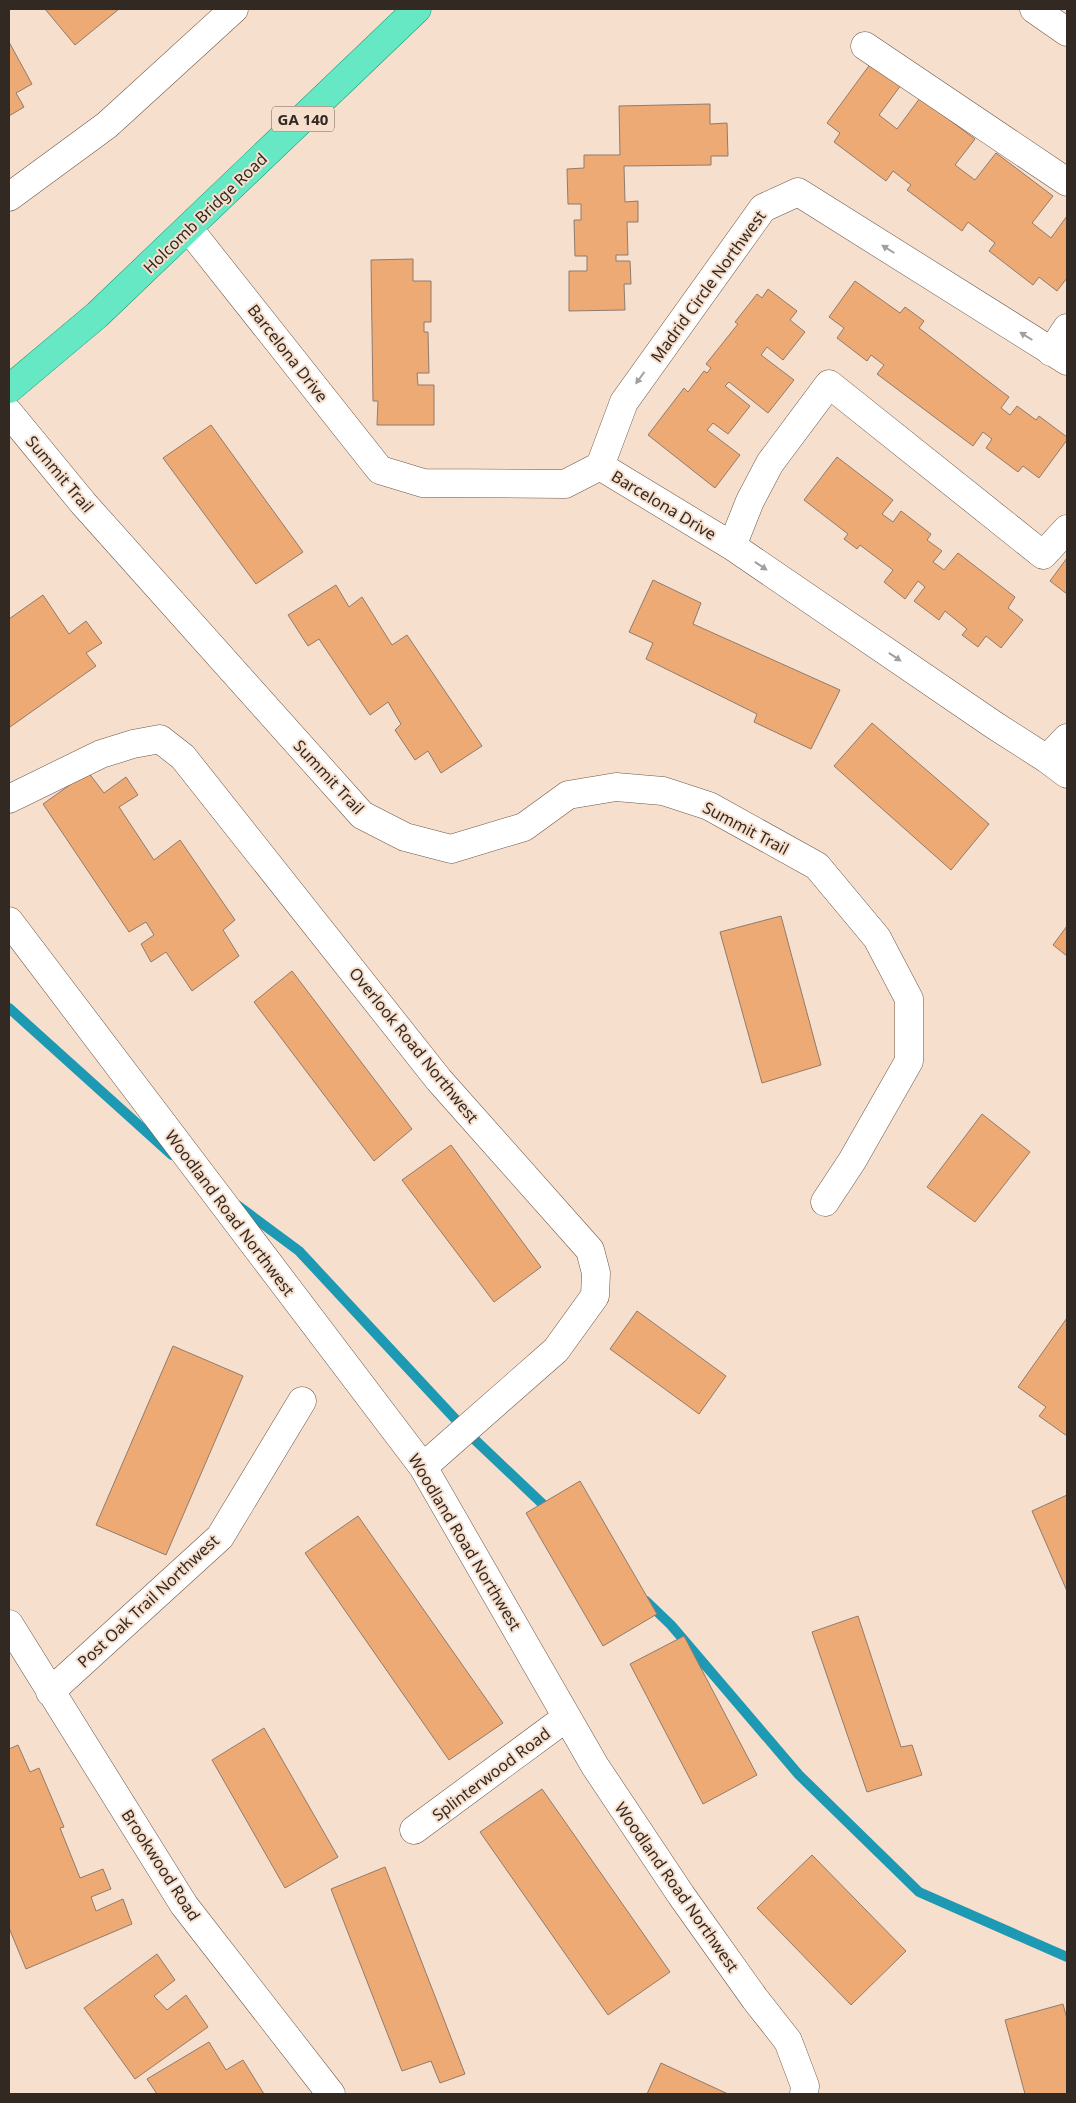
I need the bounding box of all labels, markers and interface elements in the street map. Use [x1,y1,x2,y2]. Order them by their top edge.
road number: GA 140 [272,106,334,132]
street label: Holcomb Bridge Road [138,148,272,278]
street label: Madrid Circle Northwest [645,205,771,366]
one-way arrow [882,244,895,254]
street label: Barcelona Drive [243,299,333,407]
one-way arrow [1019,331,1032,340]
one-way arrow [636,372,646,385]
street label: Summit Trail [21,431,99,517]
street label: Barcelona Drive [607,465,721,545]
one-way arrow [754,561,767,571]
one-way arrow [888,652,902,662]
street label: Summit Trail [289,735,369,819]
street label: Summit Trail [699,796,793,860]
street label: Overlook Road Northwest [344,963,484,1128]
street label: Woodland Road Northwest [160,1126,300,1301]
street label: Woodland Road Northwest [403,1450,527,1635]
street label: Post Oak Trail Northwest [72,1529,224,1672]
street label: Splinterwood Road [427,1722,555,1826]
street label: Woodland Road Northwest [610,1798,744,1976]
street label: Brookwood Road [117,1805,205,1925]

